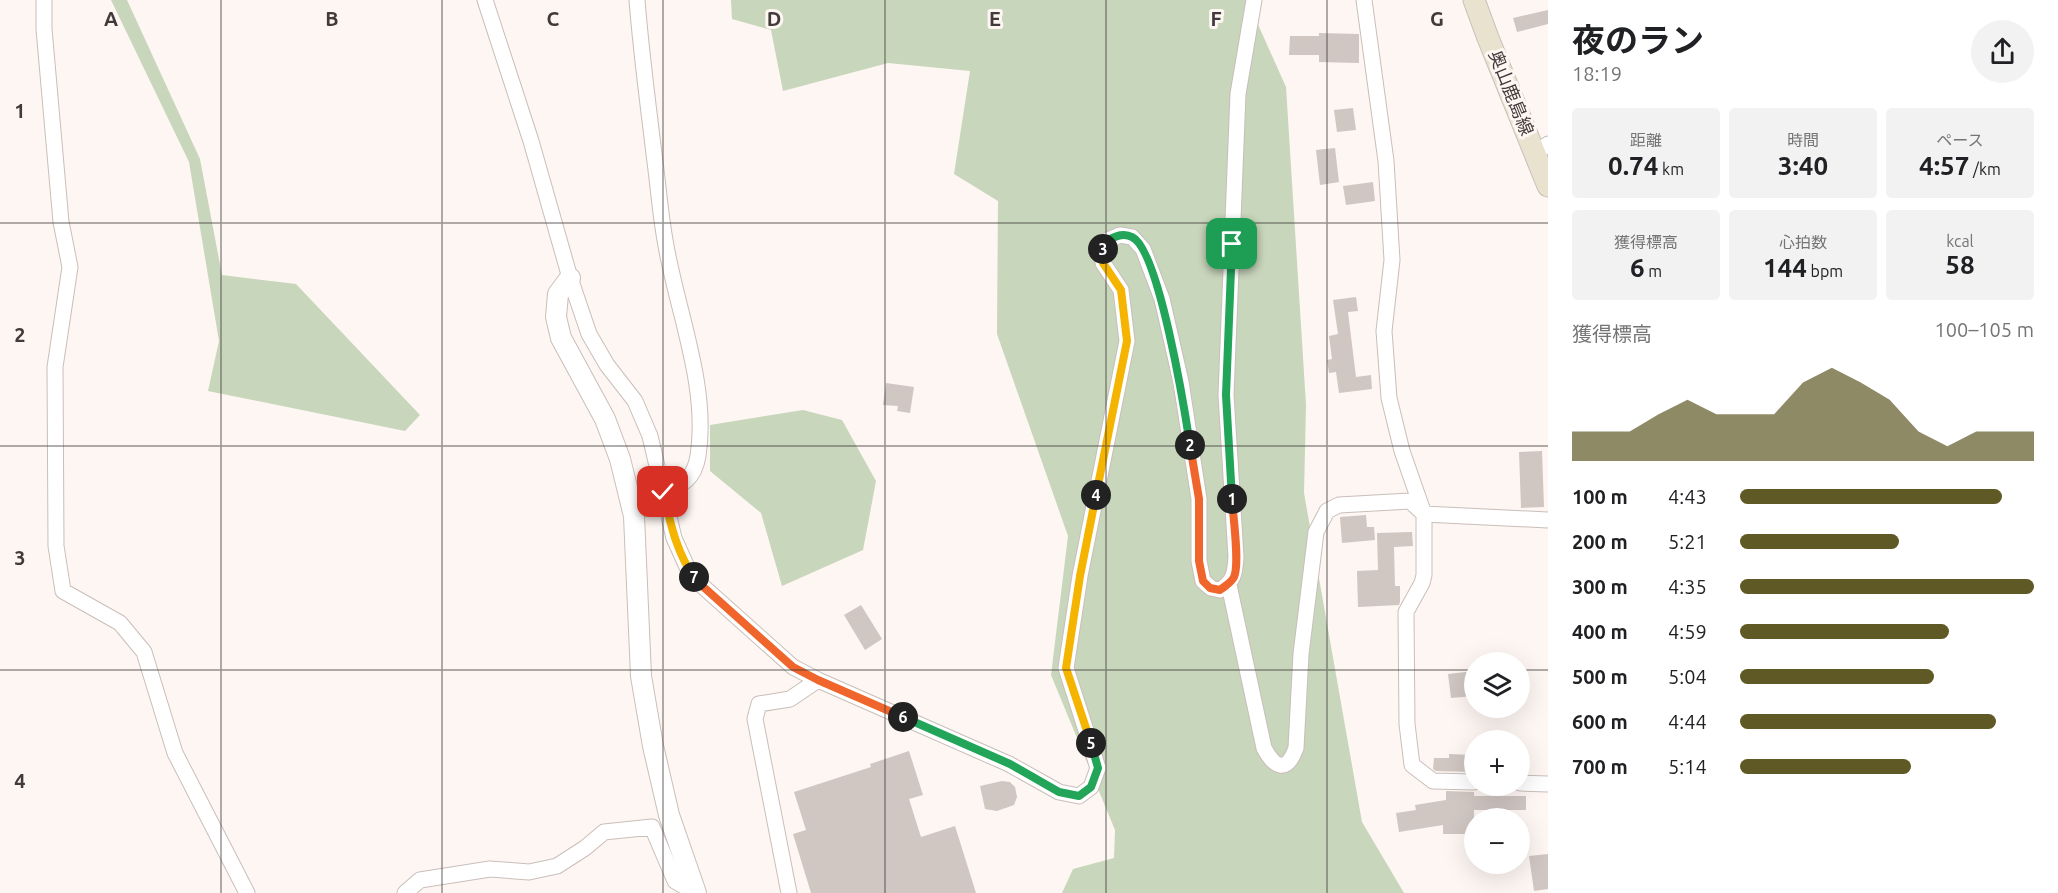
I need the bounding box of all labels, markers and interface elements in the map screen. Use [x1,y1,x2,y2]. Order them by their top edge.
text: A [104,7,118,30]
text: B [325,7,339,30]
text: C [547,7,560,30]
text: D [767,7,781,30]
text: E [989,7,1001,30]
text: F [1210,7,1222,30]
text: G [1430,7,1444,30]
button: share [1971,20,2034,83]
text: 夜のラン [1572,21,1704,58]
street label: 奥山鹿島線 [1486,47,1538,138]
text: 18:19 [1572,62,1622,85]
text: 1 [14,99,26,122]
text: 距離 [1630,131,1662,149]
text: 時間 [1787,131,1819,149]
text: ペース [1936,131,1984,149]
text: 0.74 [1608,151,1658,180]
text: 3:40 [1778,151,1828,180]
text: 4:57 [1919,151,1969,180]
text: km [1658,160,1684,178]
text: /km [1969,160,2001,178]
pin [1206,218,1257,269]
icon: arrive [1215,227,1248,260]
text: kcal [1946,232,1974,250]
text: 獲得標高 [1614,233,1678,251]
text: 心拍数 [1779,233,1827,251]
pin: 3 [1088,234,1118,264]
text: 3 [1098,240,1108,258]
text: 58 [1945,250,1975,279]
text: 6 [1630,253,1645,282]
text: 144 [1763,253,1807,282]
text: m [1645,262,1662,280]
text: bpm [1807,262,1843,280]
text: 100–105 m [1935,318,2034,341]
text: 獲得標高 [1572,322,1652,345]
text: 2 [14,323,26,346]
pin: 2 [1175,430,1205,460]
text: 2 [1185,436,1195,454]
pin [637,466,688,517]
icon: check [646,475,679,508]
pin: 4 [1081,480,1111,510]
pin: 1 [1217,484,1247,514]
text: 100 m [1572,485,1628,508]
text: 4:43 [1668,485,1707,508]
text: 4 [1091,486,1101,504]
text: 1 [1227,490,1237,508]
text: 200 m [1572,530,1628,553]
text: 5:21 [1668,530,1707,553]
text: 3 [14,546,26,569]
pin: 7 [679,562,709,592]
text: 7 [689,568,699,586]
text: 300 m [1572,575,1628,598]
text: 4:35 [1668,575,1707,598]
text: 400 m [1572,620,1628,643]
text: 4:59 [1668,620,1707,643]
map controls [1464,652,1530,874]
button: layers [1464,652,1530,718]
text: 500 m [1572,665,1628,688]
text: 5:04 [1668,665,1707,688]
pin: 6 [888,702,918,732]
text: 6 [898,708,908,726]
text: 600 m [1572,710,1628,733]
text: 4:44 [1668,710,1707,733]
pin: 5 [1076,728,1106,758]
button: + [1464,730,1530,796]
text: 5 [1086,734,1096,752]
text: 700 m [1572,755,1628,778]
text: 5:14 [1668,755,1707,778]
text: 4 [14,769,26,792]
button: − [1464,808,1530,874]

